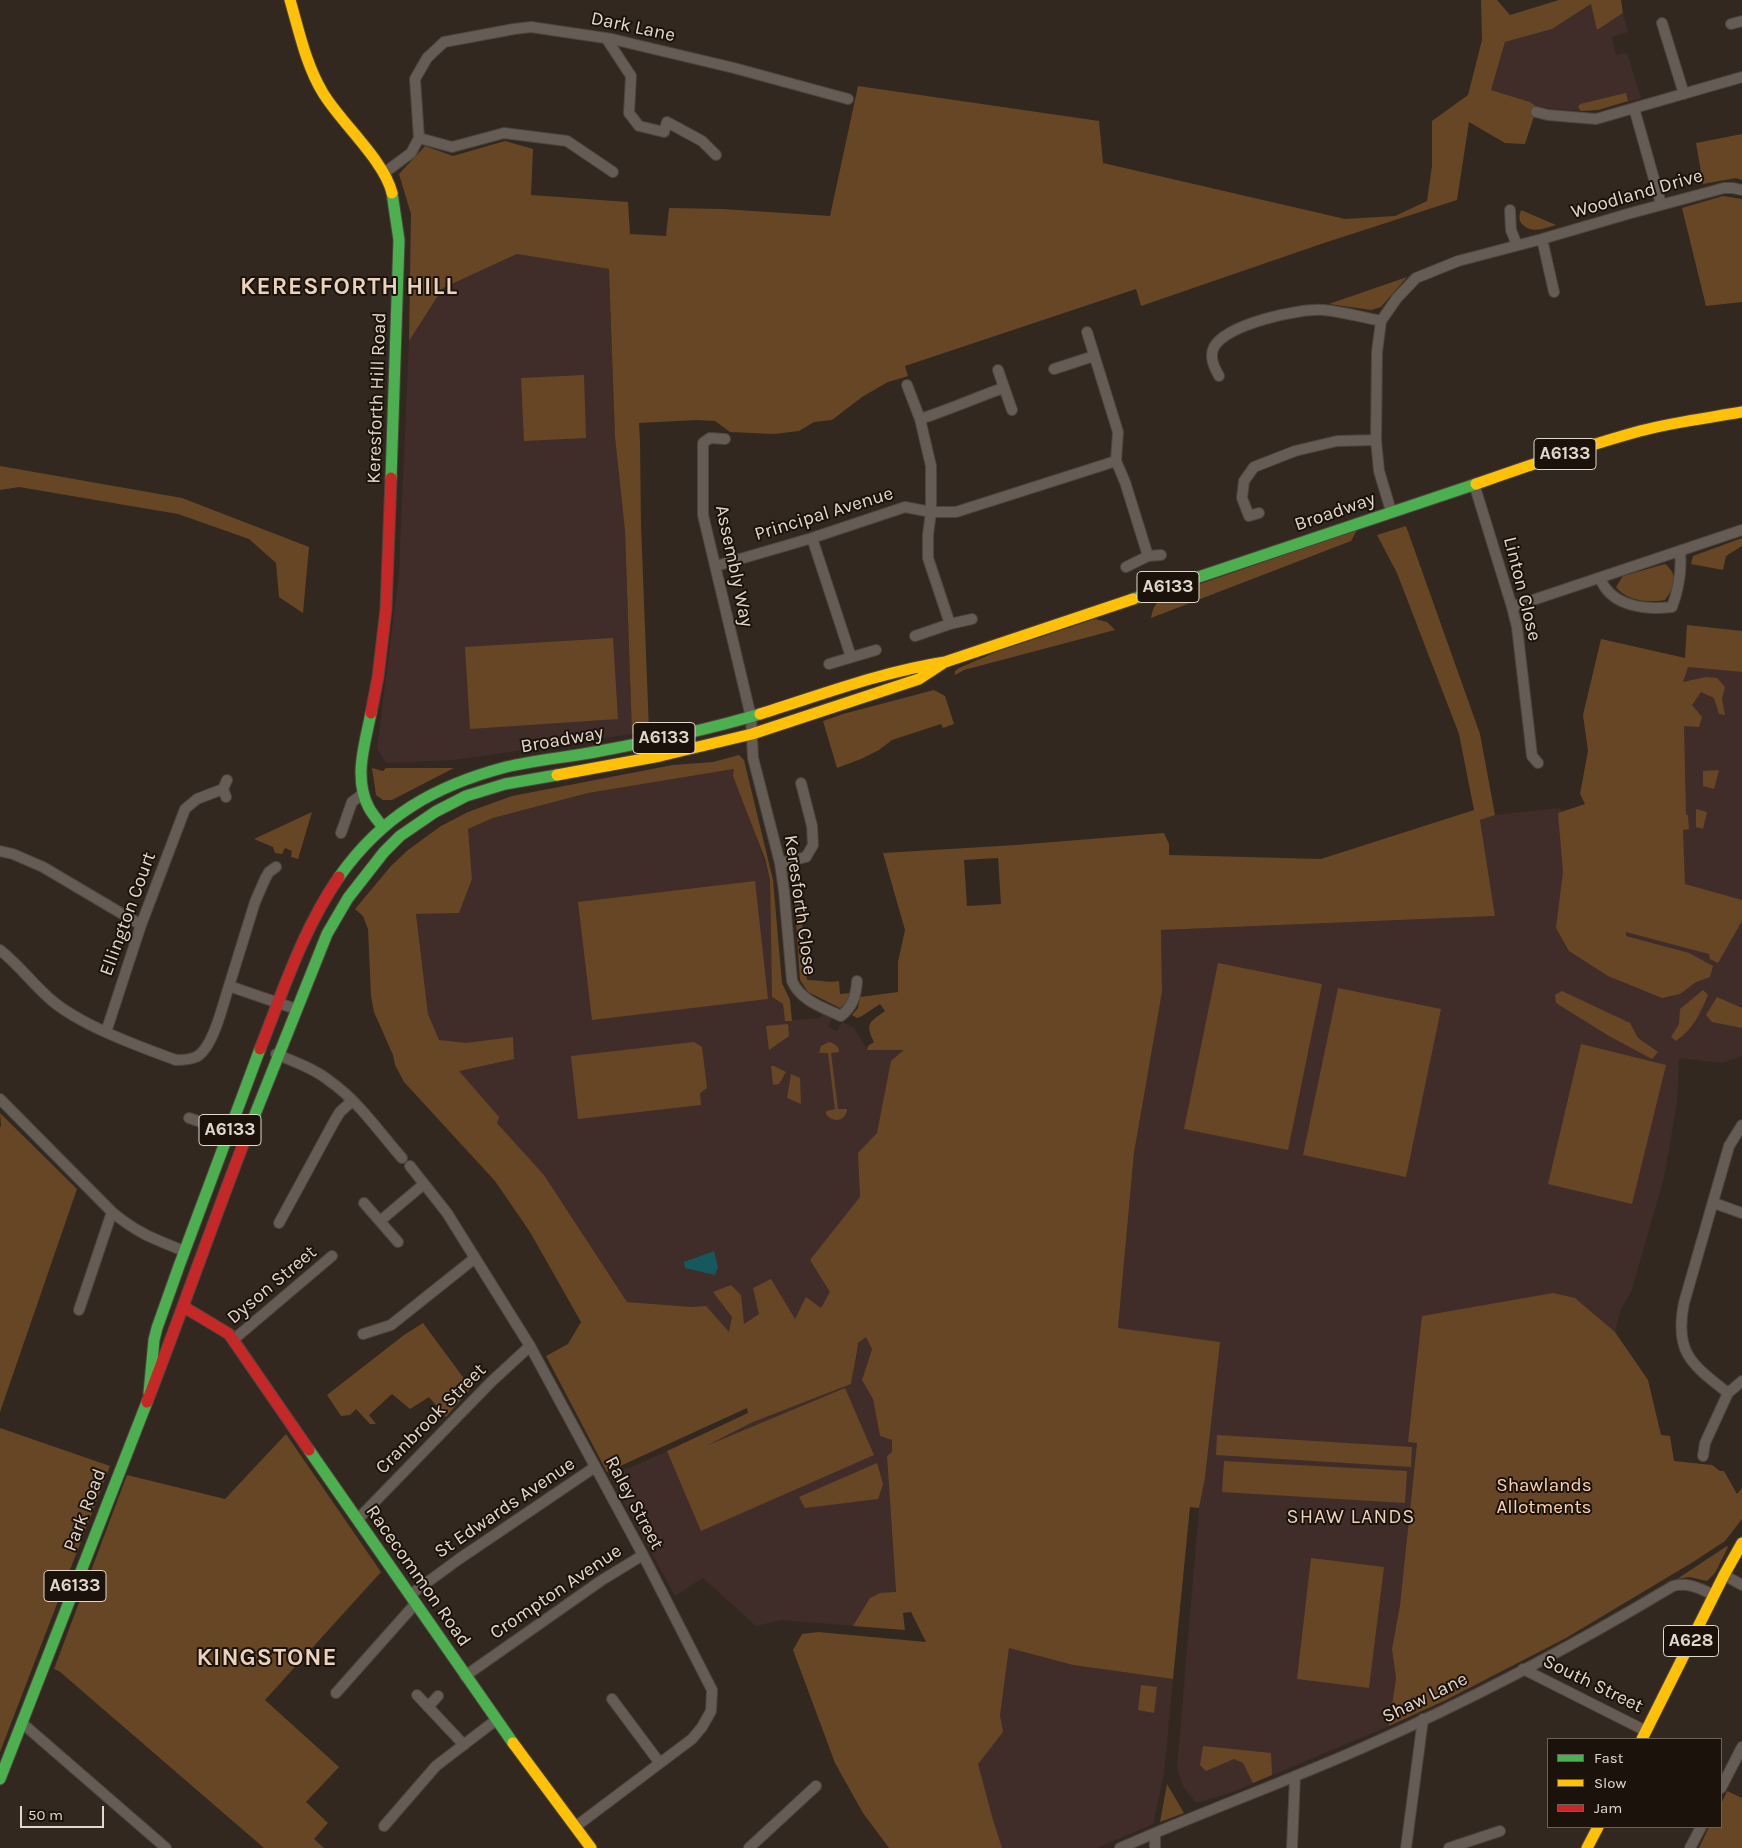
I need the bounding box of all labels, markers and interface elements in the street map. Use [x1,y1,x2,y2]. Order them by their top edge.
street label: Dark Lane [589,7,677,47]
street label: Woodland Drive [1569,164,1705,224]
district label: KERESFORTH HILL [238,273,460,301]
street label: Keresforth Hill Road [363,312,391,484]
road number: A6133 [1534,438,1596,469]
street label: Principal Avenue [752,482,896,546]
street label: Broadway [1292,488,1378,536]
street label: Assembly Way [710,503,758,629]
street label: Linton Close [1498,535,1546,643]
road number: A6133 [1137,572,1199,602]
street label: Broadway [519,721,605,759]
road number: A6133 [633,722,695,754]
street label: Keresforth Close [779,833,821,977]
street label: Ellington Court [95,849,161,979]
road number: A6133 [199,1114,261,1146]
street label: Dyson Street [223,1241,321,1329]
street label: Cranbrook Street [371,1359,491,1479]
street label: Raley Street [600,1452,668,1554]
street label: St Edwards Avenue [430,1453,580,1563]
street label: Park Road [59,1465,111,1555]
park label: Shawlands Allotments [1496,1475,1592,1519]
street label: Racecommon Road [361,1501,475,1651]
district label: SHAW LANDS [1285,1505,1417,1529]
street label: Crompton Avenue [486,1540,626,1644]
road number: A6133 [44,1570,106,1602]
road number: A628 [1664,1625,1718,1656]
district label: KINGSTONE [195,1644,339,1672]
street label: South Street [1539,1650,1647,1718]
street label: Shaw Lane [1379,1668,1471,1728]
legend [1547,1738,1722,1828]
text: Fast [1594,1749,1623,1767]
text: Slow [1594,1774,1626,1792]
scale bar [22,1796,106,1828]
text: Jam [1594,1799,1622,1817]
text: 50 m [28,1806,63,1824]

